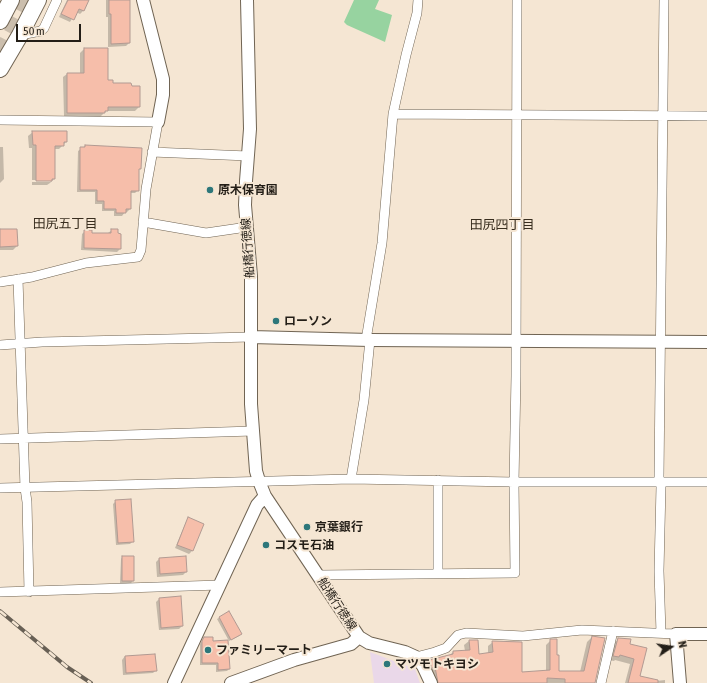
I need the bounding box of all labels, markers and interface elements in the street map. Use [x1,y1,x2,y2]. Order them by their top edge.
scale bar [18,16,83,42]
text: 50 m [23,24,45,38]
place label: 原木保育園 [218,183,278,197]
marker: 原木保育園 [205,185,215,195]
district label: 田尻五丁目 [33,216,97,232]
district label: 田尻四丁目 [470,217,534,233]
street label: 船橋行徳線 [239,218,257,278]
place label: ローソン [284,314,332,328]
marker: ローソン [271,316,281,326]
place label: 京葉銀行 [315,520,363,534]
marker: 京葉銀行 [302,522,312,532]
place label: コスモ石油 [274,538,334,552]
marker: コスモ石油 [261,540,271,550]
street label: 船橋行徳線 [315,575,359,633]
north arrow [651,627,691,667]
text: N [676,640,689,649]
place label: ファミリーマート [216,643,312,657]
marker: ファミリーマート [203,645,213,655]
place label: マツモトキヨシ [395,657,479,671]
marker: マツモトキヨシ [382,659,392,669]

